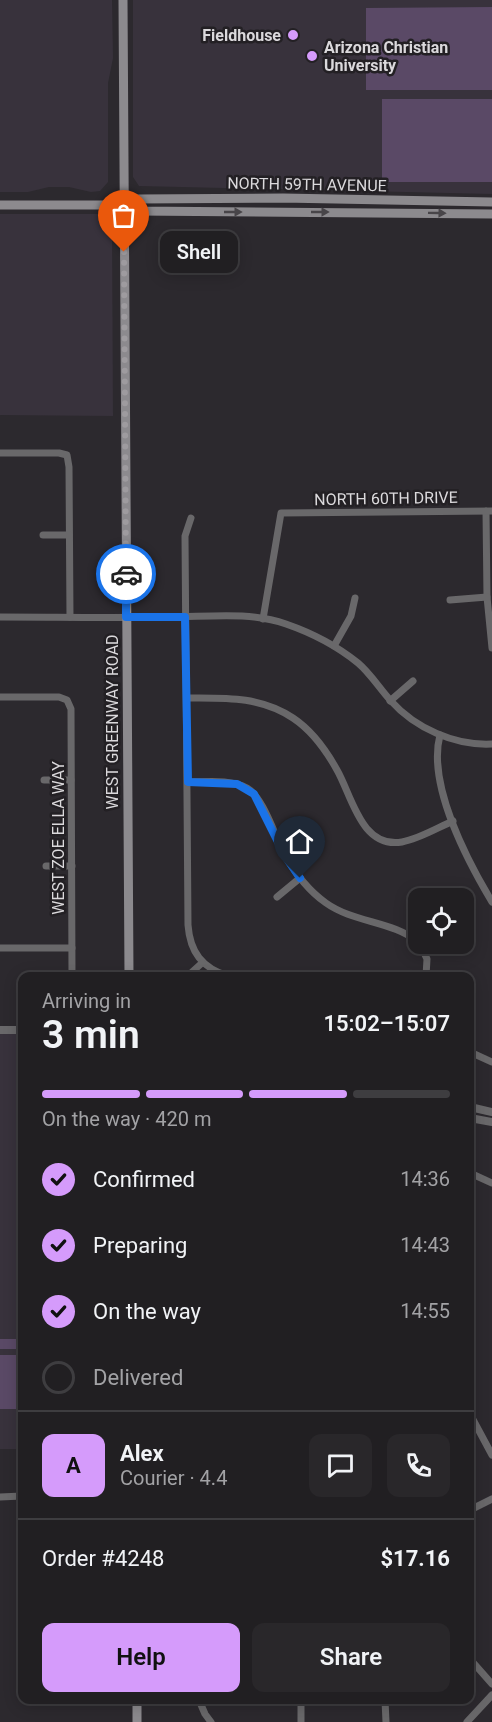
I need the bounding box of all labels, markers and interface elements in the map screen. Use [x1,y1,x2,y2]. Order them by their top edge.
place label: Fieldhouse [202,26,281,45]
marker: Fieldhouse [286,28,300,42]
place label: Arizona Christian University [324,38,448,75]
marker: Arizona Christian University [305,49,319,63]
street label: NORTH 59TH AVENUE [227,174,387,195]
pin [98,190,149,252]
icon: bag [107,199,140,232]
one-way arrow [223,207,242,217]
one-way arrow [310,207,329,217]
one-way arrow [428,209,447,218]
callout: Shell [160,231,238,273]
text: Shell [177,240,221,264]
street label: NORTH 60TH DRIVE [314,488,458,509]
courier [96,544,156,604]
icon: car [110,558,143,591]
street label: WEST GREENWAY ROAD [103,634,122,810]
street label: WEST ZOE ELLA WAY [49,761,68,915]
pin [274,816,325,878]
icon: home [283,825,316,858]
map controls [408,888,474,954]
button: locate [408,888,474,954]
text: Arriving in [42,989,131,1013]
text: 15:02–15:07 [323,1011,450,1036]
text: 3 min [42,1012,140,1058]
text: On the way · 420 m [42,1107,211,1131]
icon: check [42,1163,75,1196]
text: Confirmed [93,1167,195,1192]
text: 14:36 [400,1167,450,1191]
icon: check [42,1229,75,1262]
text: Preparing [93,1233,187,1258]
text: 14:43 [400,1233,450,1257]
icon: check [42,1295,75,1328]
text: On the way [93,1299,201,1324]
text: 14:55 [400,1299,450,1323]
text: Delivered [93,1365,183,1390]
button: chat [309,1434,372,1497]
button: phone [387,1434,450,1497]
text: Alex [120,1441,164,1466]
text: A [66,1453,81,1478]
text: Courier · 4.4 [120,1466,227,1490]
text: Order #4248 [42,1546,164,1571]
text: $17.16 [381,1546,450,1571]
button: Help [42,1623,240,1692]
button: Share [252,1623,450,1692]

